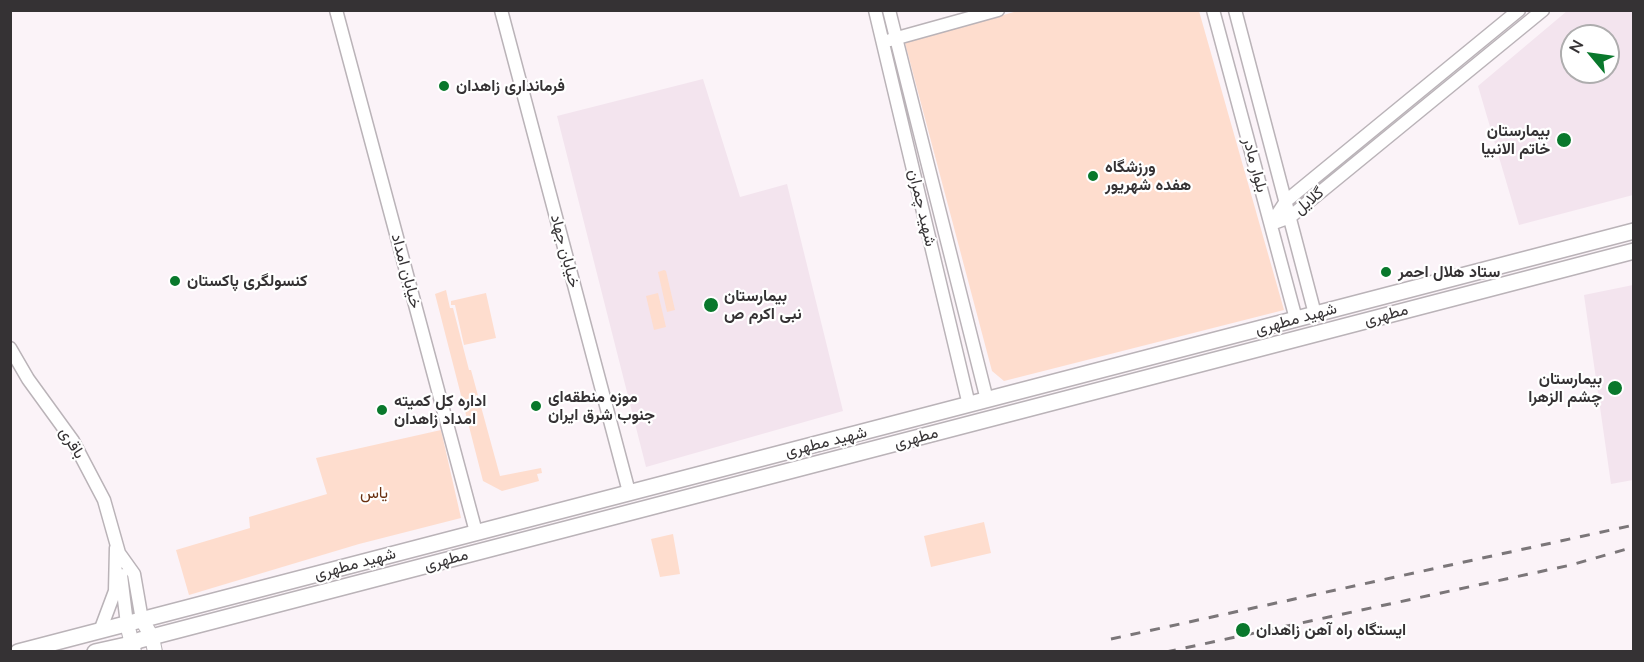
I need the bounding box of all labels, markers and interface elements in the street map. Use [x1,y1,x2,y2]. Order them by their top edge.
north arrow [1560,24,1620,84]
text: N [1564,36,1588,56]
place label: فرمانداری زاهدان [456,76,565,96]
marker: فرمانداری زاهدان [437,79,451,93]
place label: بیمارستان خاتم الانبیا [1481,121,1550,159]
marker: بیمارستان خاتم الانبیا [1555,131,1573,149]
street label: بلوار مادر [1238,135,1272,195]
place label: ورزشگاه هفده شهریور [1105,157,1191,195]
street label: شهید چمران [904,168,940,248]
marker: ورزشگاه هفده شهریور [1086,169,1100,183]
street label: گلایل [1290,183,1328,219]
street label: خیابان جهاد [546,212,584,290]
street label: خیابان امداد [387,231,425,311]
place label: ستاد هلال احمر [1398,262,1500,282]
marker: ستاد هلال احمر [1379,265,1393,279]
place label: کنسولگری پاکستان [187,271,308,291]
marker: کنسولگری پاکستان [168,274,182,288]
place label: بیمارستان نبی اکرم ص [724,286,802,324]
marker: بیمارستان نبی اکرم ص [702,296,720,314]
street label: شهید مطهری [1253,299,1339,339]
street label: مطهری [1362,300,1410,330]
place label: بیمارستان چشم الزهرا [1528,369,1602,407]
marker: بیمارستان چشم الزهرا [1606,379,1624,397]
place label: موزه منطقه‌ای جنوب شرق ایران [548,387,655,425]
place label: اداره کل کمیته امداد زاهدان [394,391,486,429]
marker: موزه منطقه‌ای جنوب شرق ایران [529,399,543,413]
marker: اداره کل کمیته امداد زاهدان [375,403,389,417]
street label: شهید مطهری [783,423,869,461]
street label: مطهری [892,423,940,453]
street label: باقری [55,424,89,462]
park label: یاس [360,483,388,503]
street label: شهید مطهری [312,544,398,584]
street label: مطهری [422,545,470,575]
place label: ایستگاه راه آهن زاهدان [1256,620,1406,640]
marker: ایستگاه راه آهن زاهدان [1234,621,1252,639]

